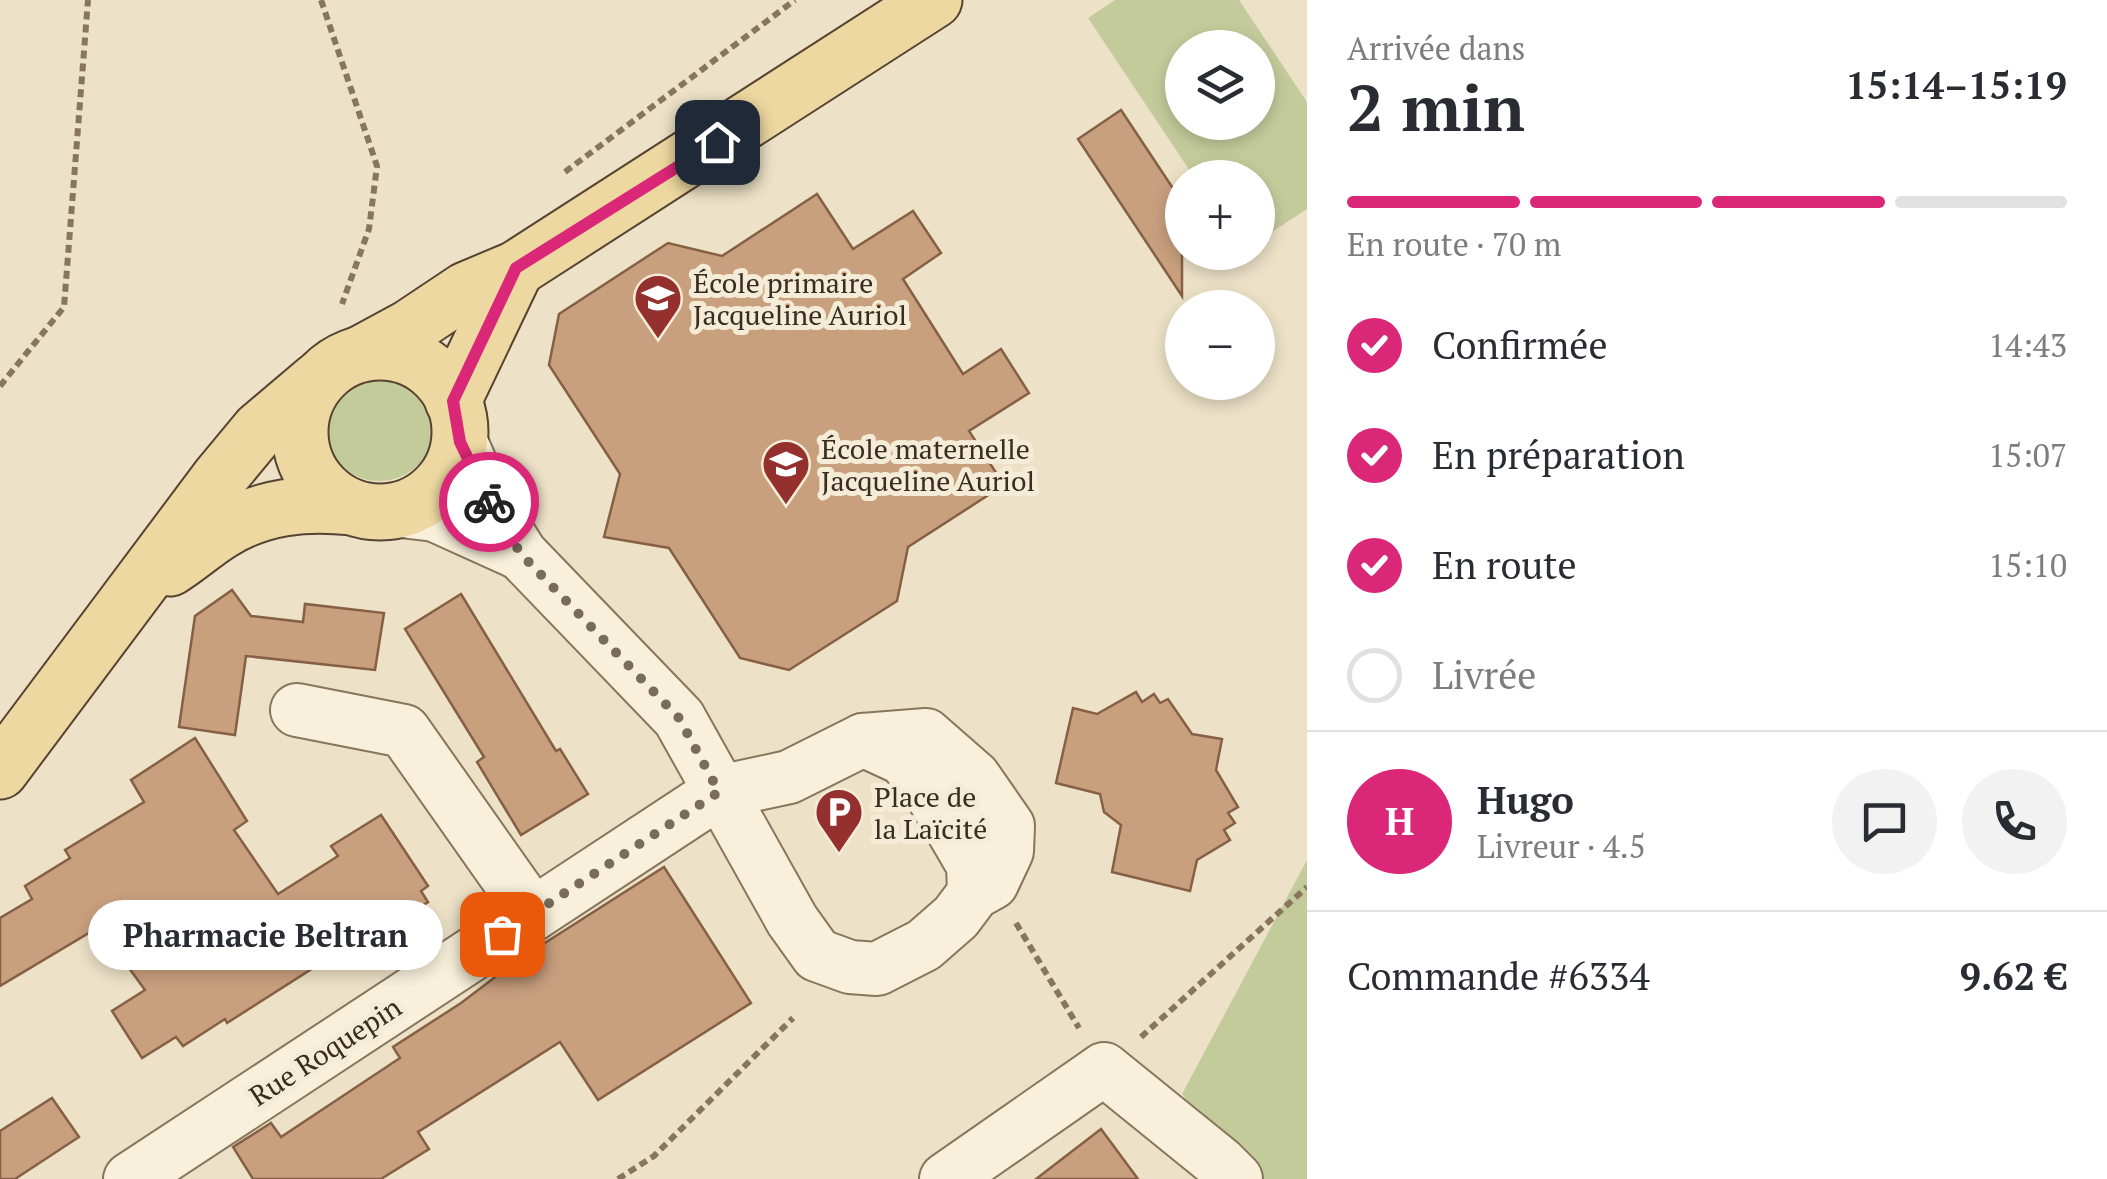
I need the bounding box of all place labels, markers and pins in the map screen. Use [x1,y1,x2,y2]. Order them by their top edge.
pin [675,100,760,185]
place label: École primaire Jacqueline Auriol [693,264,907,333]
school or university icon: École primaire Jacqueline Auriol [632,272,684,340]
place label: École maternelle Jacqueline Auriol [821,430,1035,499]
school or university icon: École maternelle Jacqueline Auriol [760,438,812,506]
place label: Place de la Laïcité [874,778,987,847]
parking icon: Place de la Laïcité [813,786,865,854]
pin [460,892,545,977]
callout: Pharmacie Beltran [87,899,442,969]

